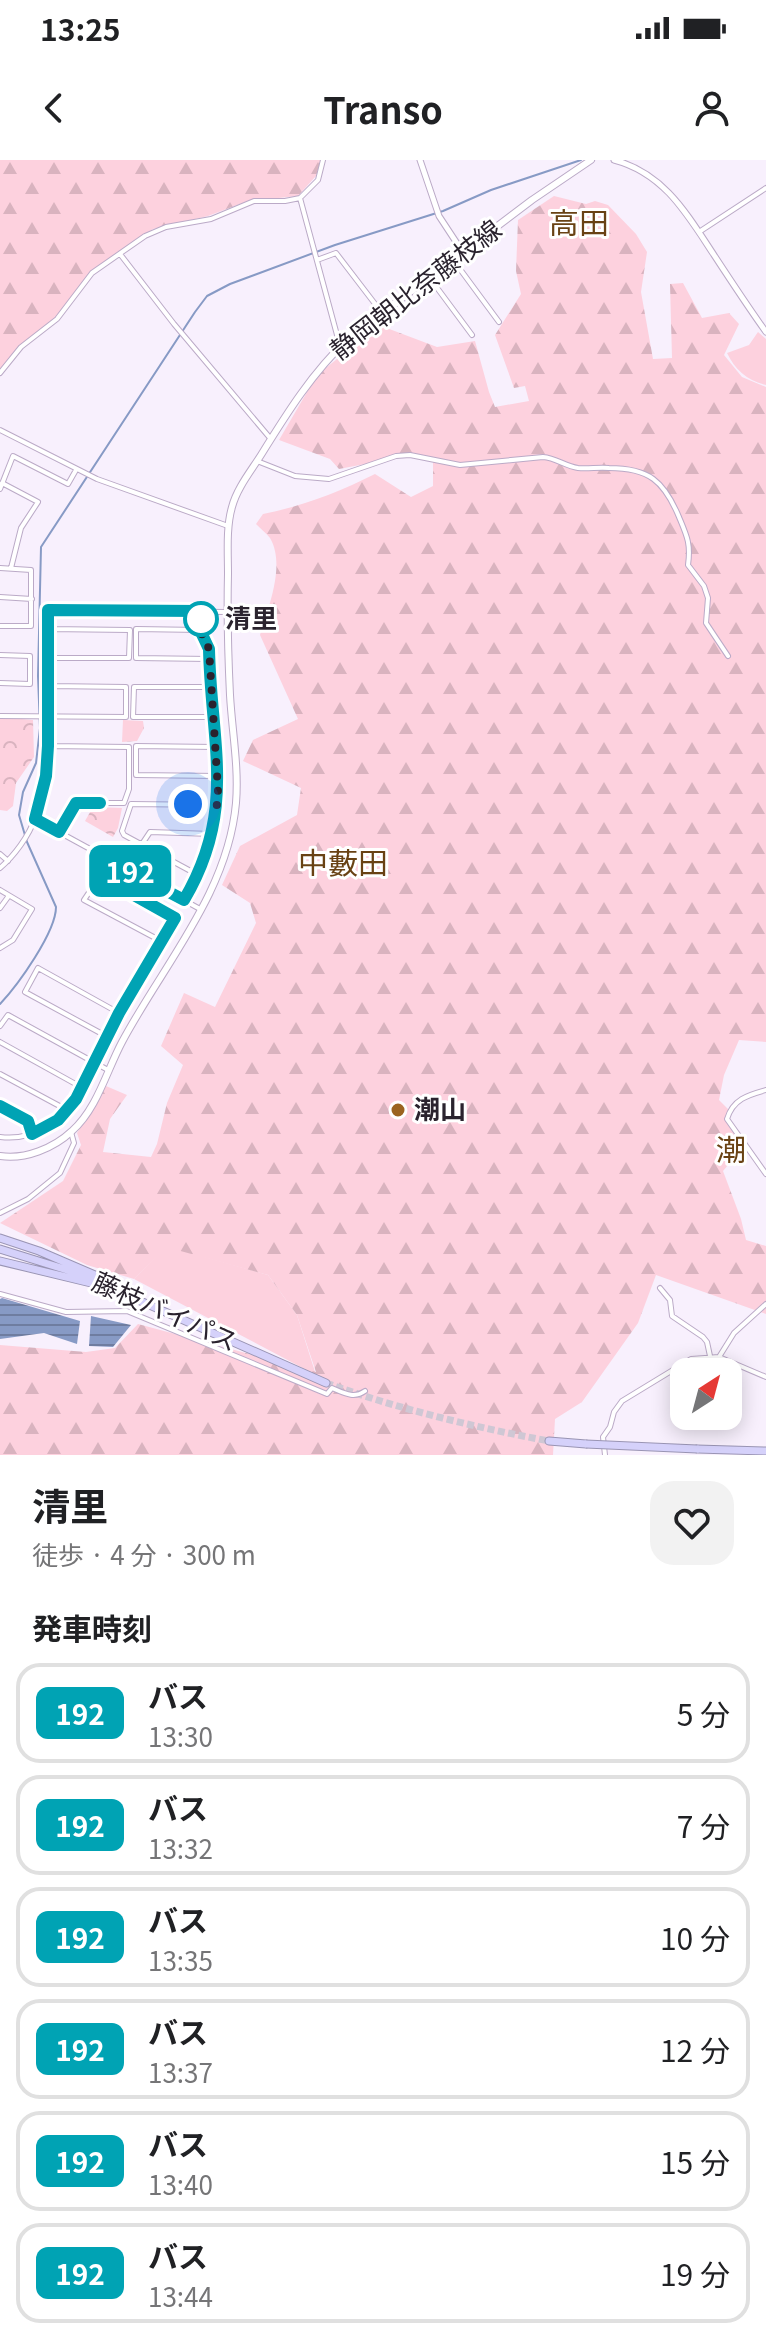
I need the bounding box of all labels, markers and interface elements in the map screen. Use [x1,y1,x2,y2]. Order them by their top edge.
text: 13:25 [40,6,121,50]
text: Transo [323,82,443,134]
icon: back [32,86,76,130]
icon: person [690,86,734,130]
district label: 高田 [549,199,609,243]
street label: 静岡朝比奈藤枝線 [321,209,508,367]
place label: 清里 [225,598,277,635]
marker: 清里 [184,602,218,636]
your location [168,784,208,824]
district label: 中藪田 [298,839,388,883]
line badge: 192 [84,845,176,897]
text: 192 [105,851,155,891]
place label: 潮山 [414,1089,466,1126]
marker: 潮山 [389,1101,407,1119]
district label: 潮 [716,1126,746,1170]
street label: 藤枝バイパス [87,1261,245,1358]
north arrow [670,1358,742,1430]
map controls [670,1358,742,1430]
text: 清里 [32,1477,108,1532]
button: heart [650,1481,734,1565]
text: 徒歩 · 4 分 · 300 m [32,1535,256,1572]
text: 発車時刻 [32,1605,152,1649]
text: バス [148,1673,208,1717]
text: 5 分 [677,1691,730,1735]
text: 192 [55,1693,105,1733]
text: 13:30 [148,1717,213,1754]
text: バス [148,1785,208,1829]
text: 7 分 [677,1803,730,1847]
text: 192 [55,1805,105,1845]
text: 13:32 [148,1829,213,1866]
text: バス [148,1897,208,1941]
text: 10 分 [660,1915,730,1959]
text: 192 [55,1917,105,1957]
text: 13:35 [148,1941,213,1978]
text: バス [148,2009,208,2053]
text: 12 分 [660,2027,730,2071]
text: 192 [55,2029,105,2069]
text: 13:37 [148,2053,213,2090]
text: バス [148,2121,208,2165]
text: 15 分 [660,2139,730,2183]
text: 192 [55,2141,105,2181]
text: 13:40 [148,2165,213,2202]
text: バス [148,2233,208,2277]
text: 19 分 [660,2251,730,2295]
text: 192 [55,2253,105,2293]
text: 13:44 [148,2277,213,2314]

